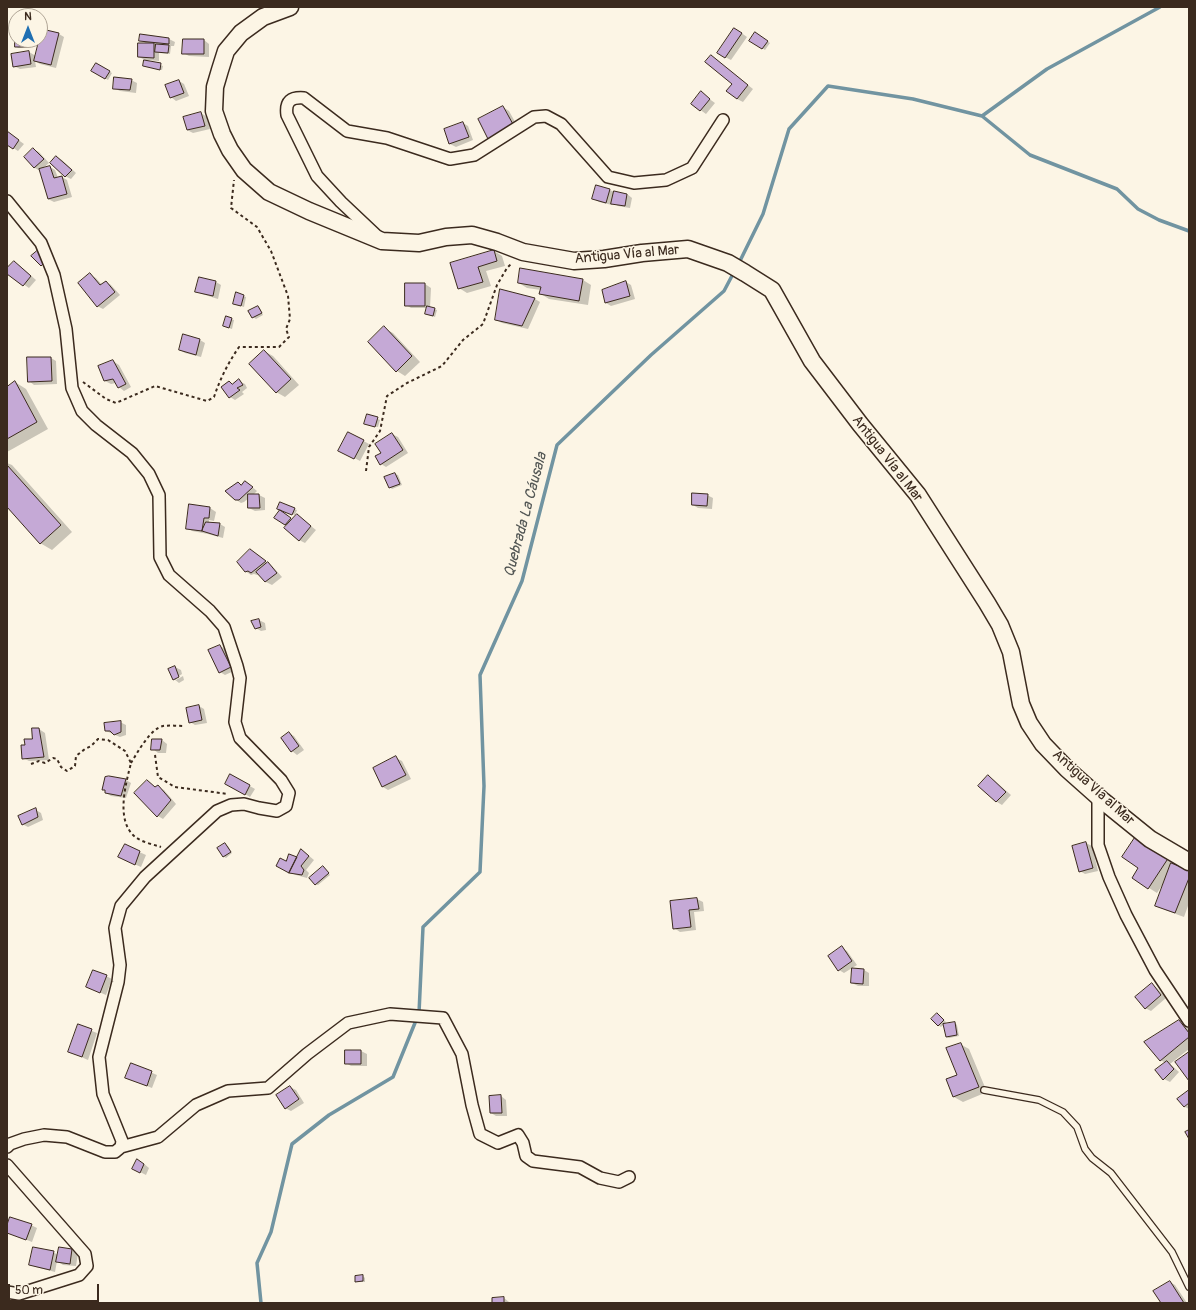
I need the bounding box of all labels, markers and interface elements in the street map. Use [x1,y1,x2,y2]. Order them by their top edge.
north arrow [8,8,48,48]
text: N [24,10,32,23]
street label: Antigua Vía al Mar [574,242,680,268]
street label: Antigua Vía al Mar [848,412,926,506]
water label: Quebrada La Cáusala [501,451,551,579]
street label: Antigua Vía al Mar [1048,747,1138,829]
scale bar [10,1276,101,1302]
text: 50 m [15,1283,43,1298]

